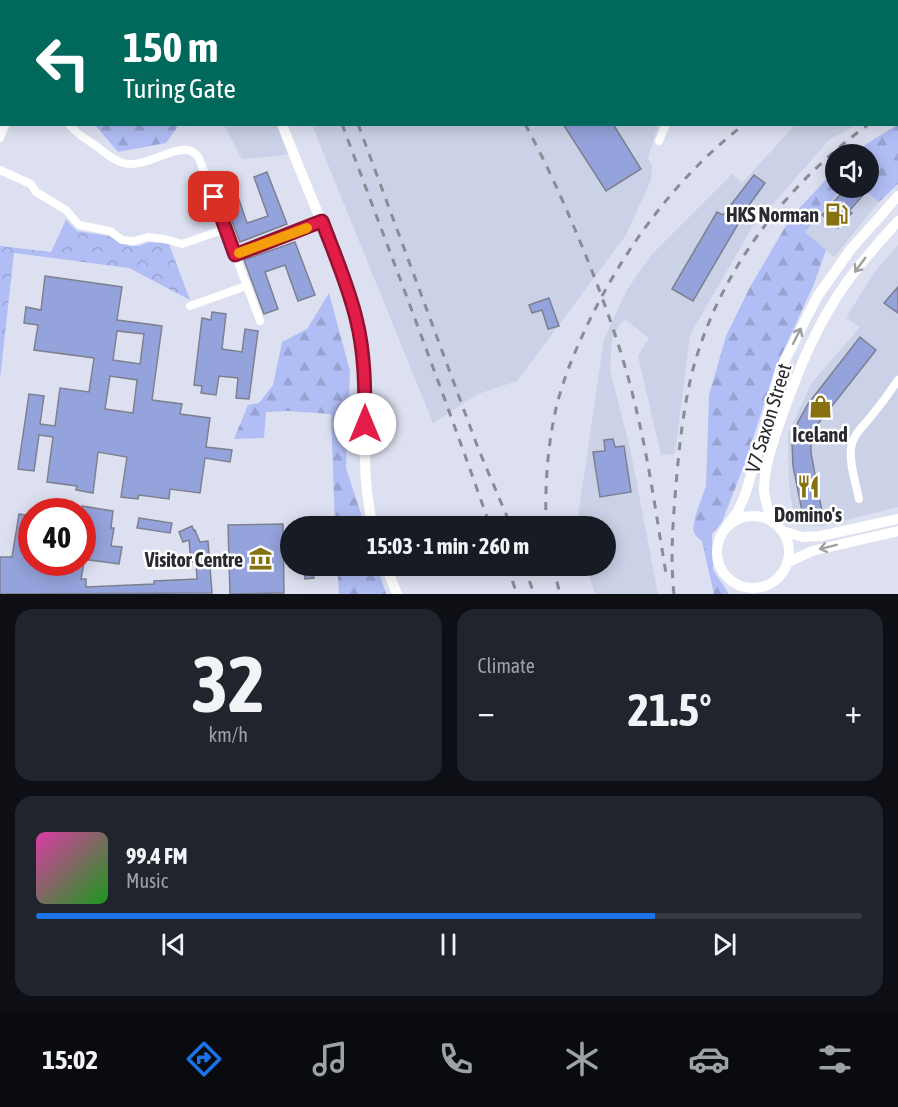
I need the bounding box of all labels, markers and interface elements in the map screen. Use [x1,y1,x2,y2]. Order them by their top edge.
text: 150 m [123,23,218,71]
icon: left [24,24,102,102]
text: Turing Gate [123,73,236,104]
map controls [825,144,879,198]
button: sound [825,144,879,198]
pin [188,171,239,222]
icon: arrive [197,180,230,213]
fuel station icon: HKS Norman [824,201,850,227]
place label: HKS Norman [726,203,819,226]
one-way arrow [854,256,866,272]
one-way arrow [792,327,804,345]
street label: V7 Saxon Street [740,360,796,476]
position arrow [333,392,397,456]
shop icon: Iceland [807,393,833,419]
place label: Iceland [792,423,848,446]
restaurant icon: Domino's [795,474,821,500]
speed limit sign: 40 [18,498,96,576]
place label: Domino's [774,503,842,526]
text: 15:03 · 1 min · 260 m [367,533,529,559]
one-way arrow [819,542,838,554]
museum icon: Visitor Centre [248,546,274,572]
place label: Visitor Centre [144,548,243,571]
text: 32 [192,639,265,729]
text: Climate [478,654,535,677]
text: 21.5° [628,684,712,736]
text: − [478,692,495,730]
text: + [845,692,862,730]
text: km/h [208,723,248,746]
text: 99.4 FM [126,843,188,869]
text: Music [126,869,168,892]
icon: previous [157,928,190,961]
icon: pause [432,928,465,961]
icon: next [708,928,741,961]
icon: directions [183,1038,225,1080]
icon: music [309,1038,351,1080]
icon: phone [435,1038,477,1080]
icon: climate [561,1038,603,1080]
icon: car [688,1038,730,1080]
icon: filters [814,1038,856,1080]
text: 15:02 [42,1044,98,1075]

